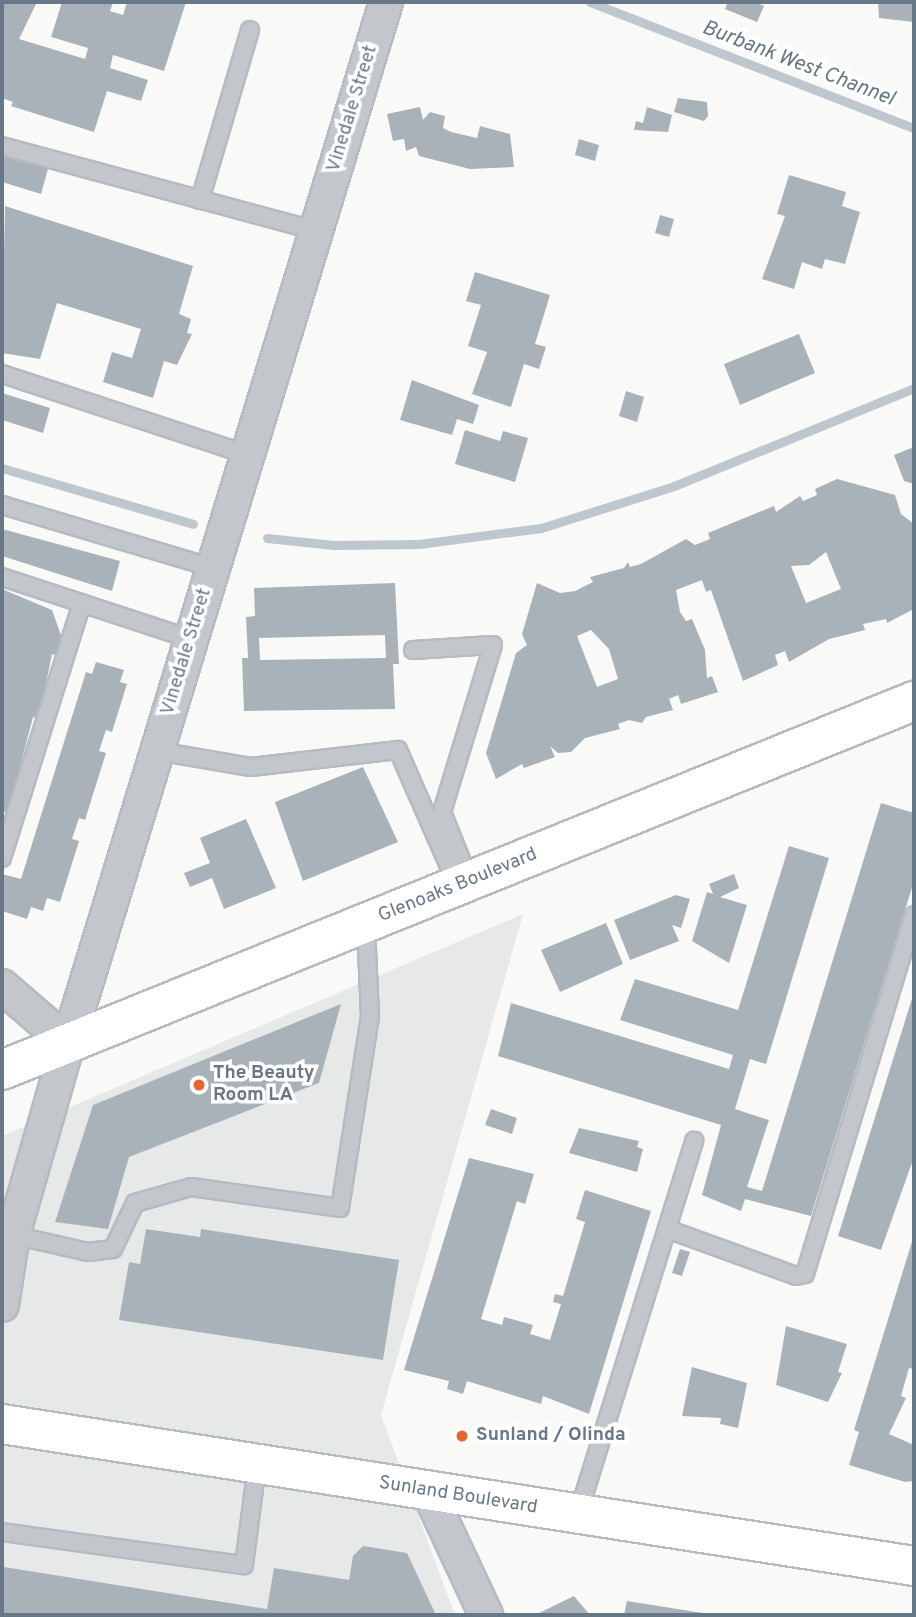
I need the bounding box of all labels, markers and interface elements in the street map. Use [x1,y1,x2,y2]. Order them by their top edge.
water label: Burbank West Channel [698,16,898,112]
street label: Vinedale Street [323,43,383,175]
street label: Vinedale Street [157,586,217,718]
street label: Glenoaks Boulevard [375,844,541,928]
place label: The Beauty Room LA [213,1063,315,1107]
marker: The Beauty Room LA [191,1077,207,1093]
place label: Sunland / Olinda [476,1425,626,1447]
marker: Sunland / Olinda [454,1428,470,1444]
street label: Sunland Boulevard [377,1472,539,1520]

